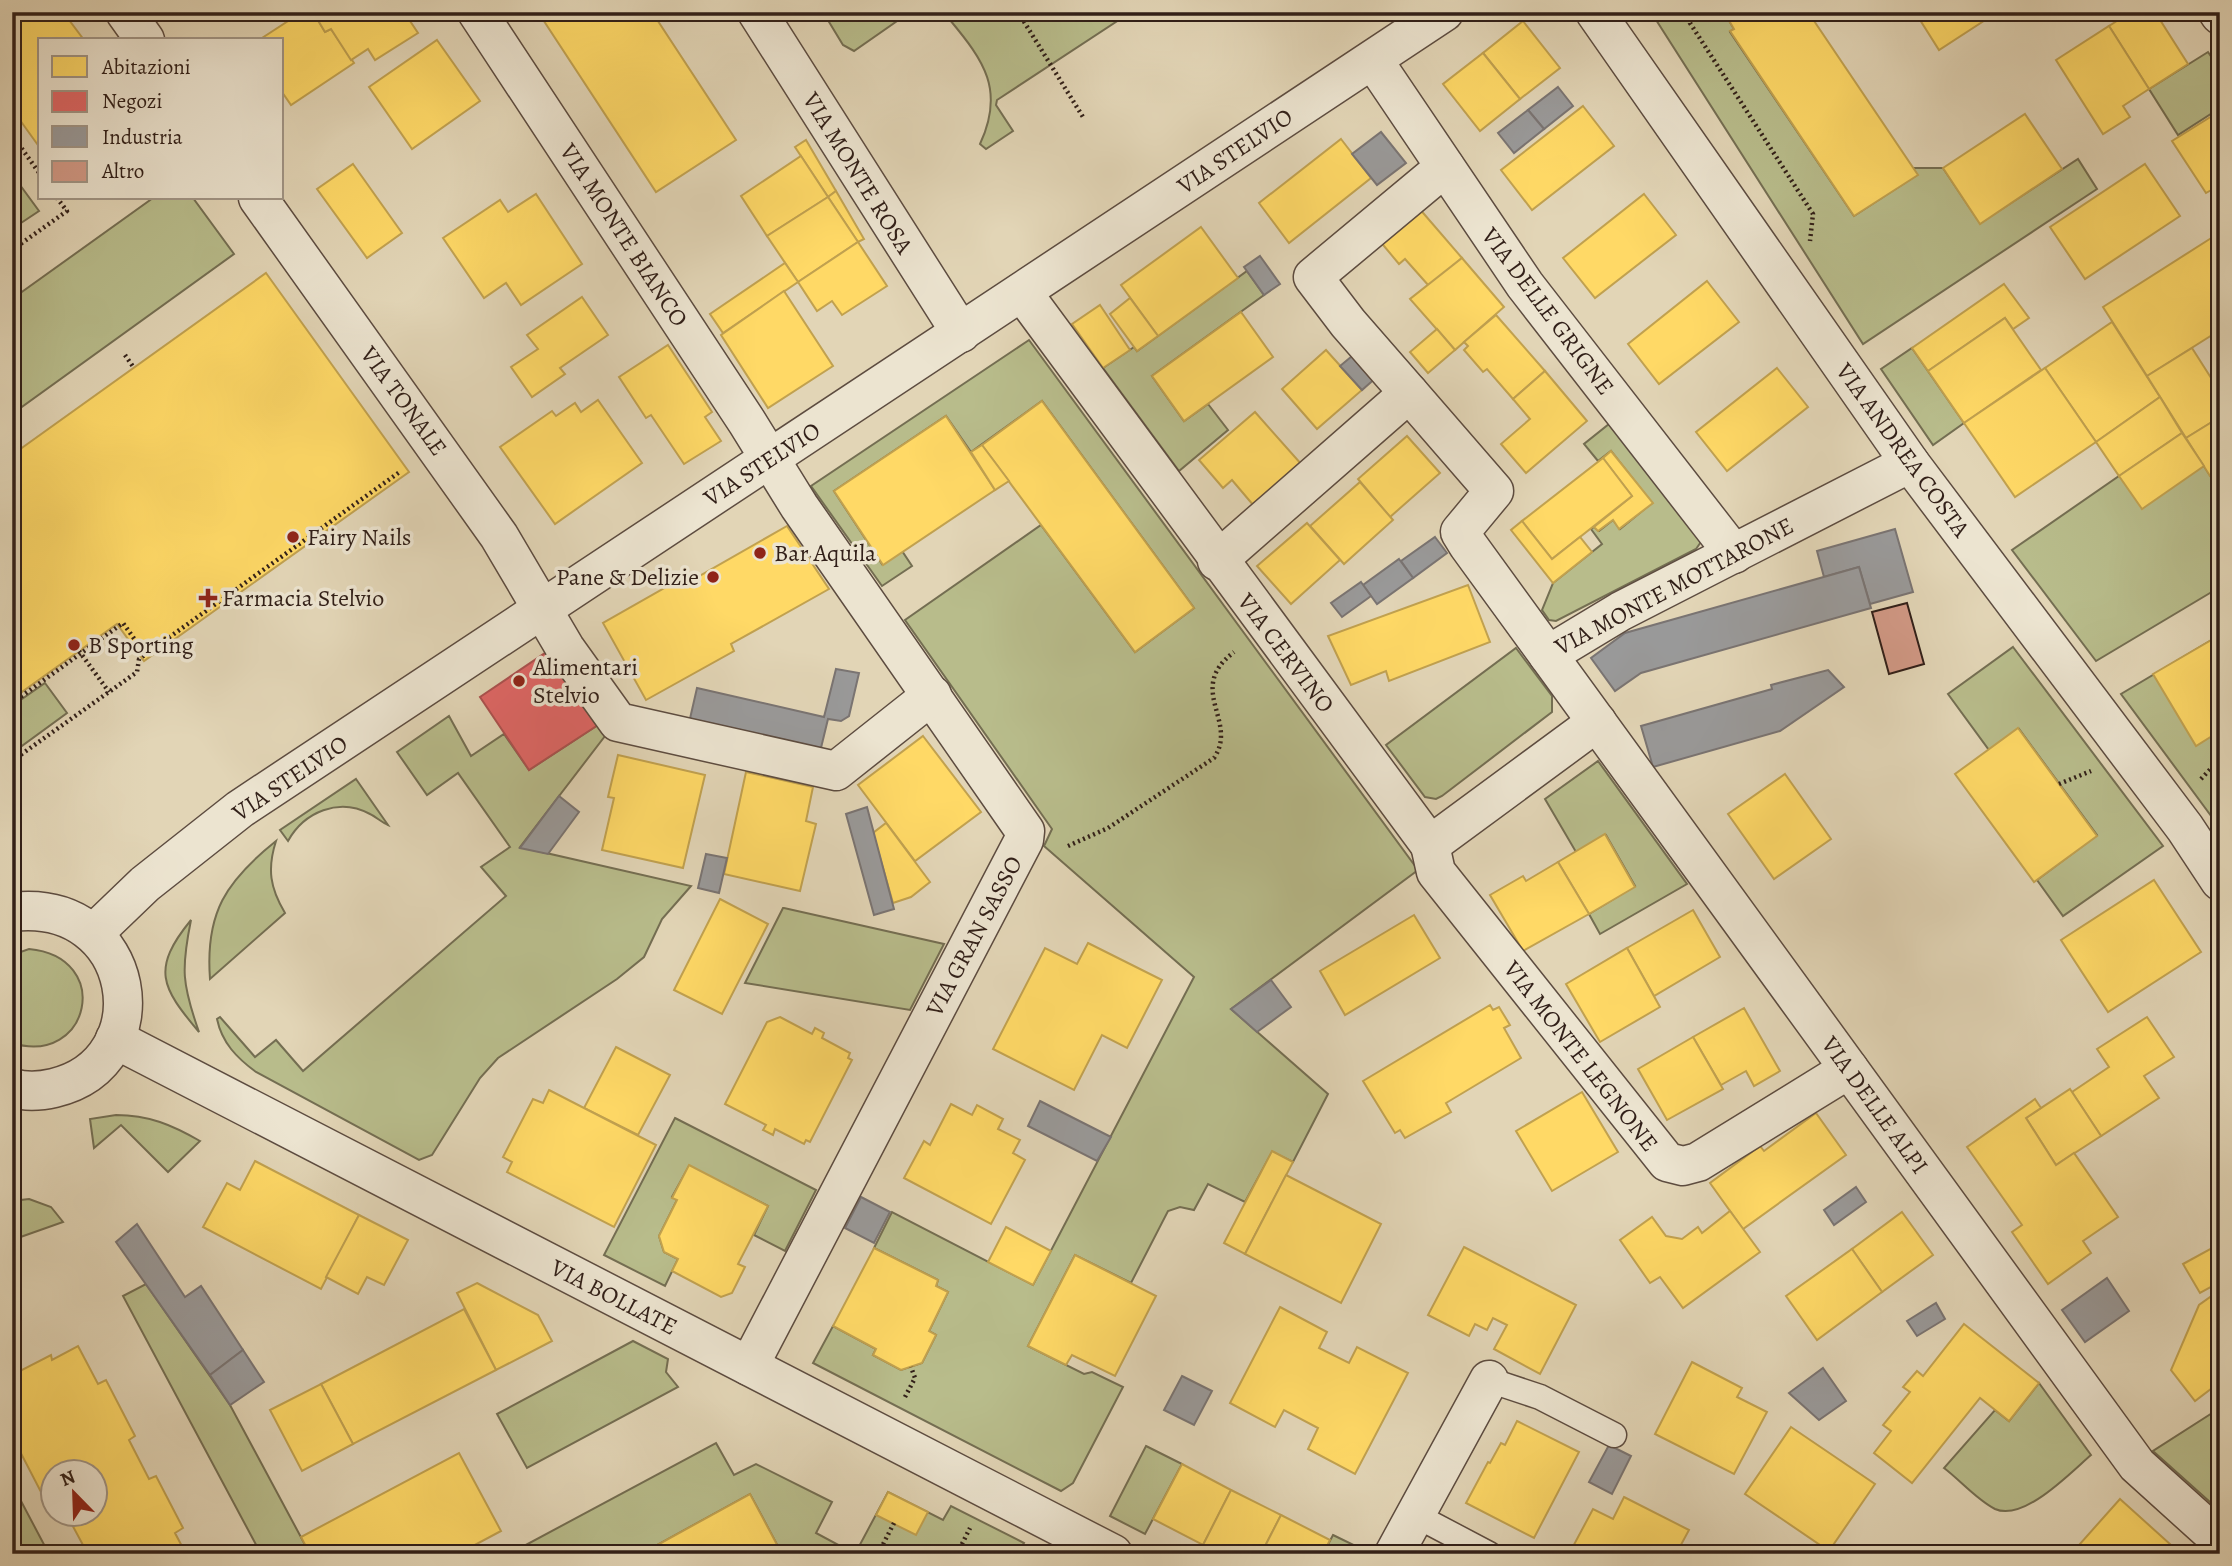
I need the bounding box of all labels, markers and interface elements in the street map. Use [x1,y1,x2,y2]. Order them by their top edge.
legend [38,38,284,200]
text: Abitazioni [101,53,191,81]
street label: VIA MONTE ROSA [795,85,921,261]
text: Negozi [102,87,163,115]
street label: VIA STELVIO [1170,101,1299,202]
text: Industria [102,123,183,151]
street label: VIA MONTE BIANCO [552,136,695,333]
text: Altro [101,157,144,185]
street label: VIA DELLE GRIGNE [1474,220,1622,401]
street label: VIA TONALE [353,339,455,462]
street label: VIA ANDREA COSTA [1828,356,1978,544]
street label: VIA STELVIO [697,414,826,514]
street label: VIA MONTE MOTTARONE [1548,509,1799,663]
place label: Fairy Nails [307,521,411,553]
marker: Fairy Nails [285,529,301,545]
place label: Bar Aquila [774,537,877,569]
marker: Bar Aquila [752,545,768,561]
place label: Pane & Delizie [556,561,699,593]
marker: Pane & Delizie [705,569,721,585]
place label: Farmacia Stelvio [222,582,384,614]
street label: VIA CERVINO [1230,586,1342,719]
marker: Farmacia Stelvio [200,590,216,606]
place label: B Sporting [88,629,193,661]
marker: B Sporting [66,637,82,653]
place label: Alimentari Stelvio [532,651,638,711]
marker: Alimentari Stelvio [511,673,527,689]
street label: VIA STELVIO [225,728,354,829]
street label: VIA GRAN SASSO [918,850,1030,1023]
street label: VIA MONTE LEGNONE [1496,953,1666,1158]
street label: VIA DELLE ALPI [1814,1029,1936,1180]
street label: VIA BOLLATE [544,1251,683,1343]
north arrow [38,1458,108,1528]
text: N [56,1464,79,1493]

